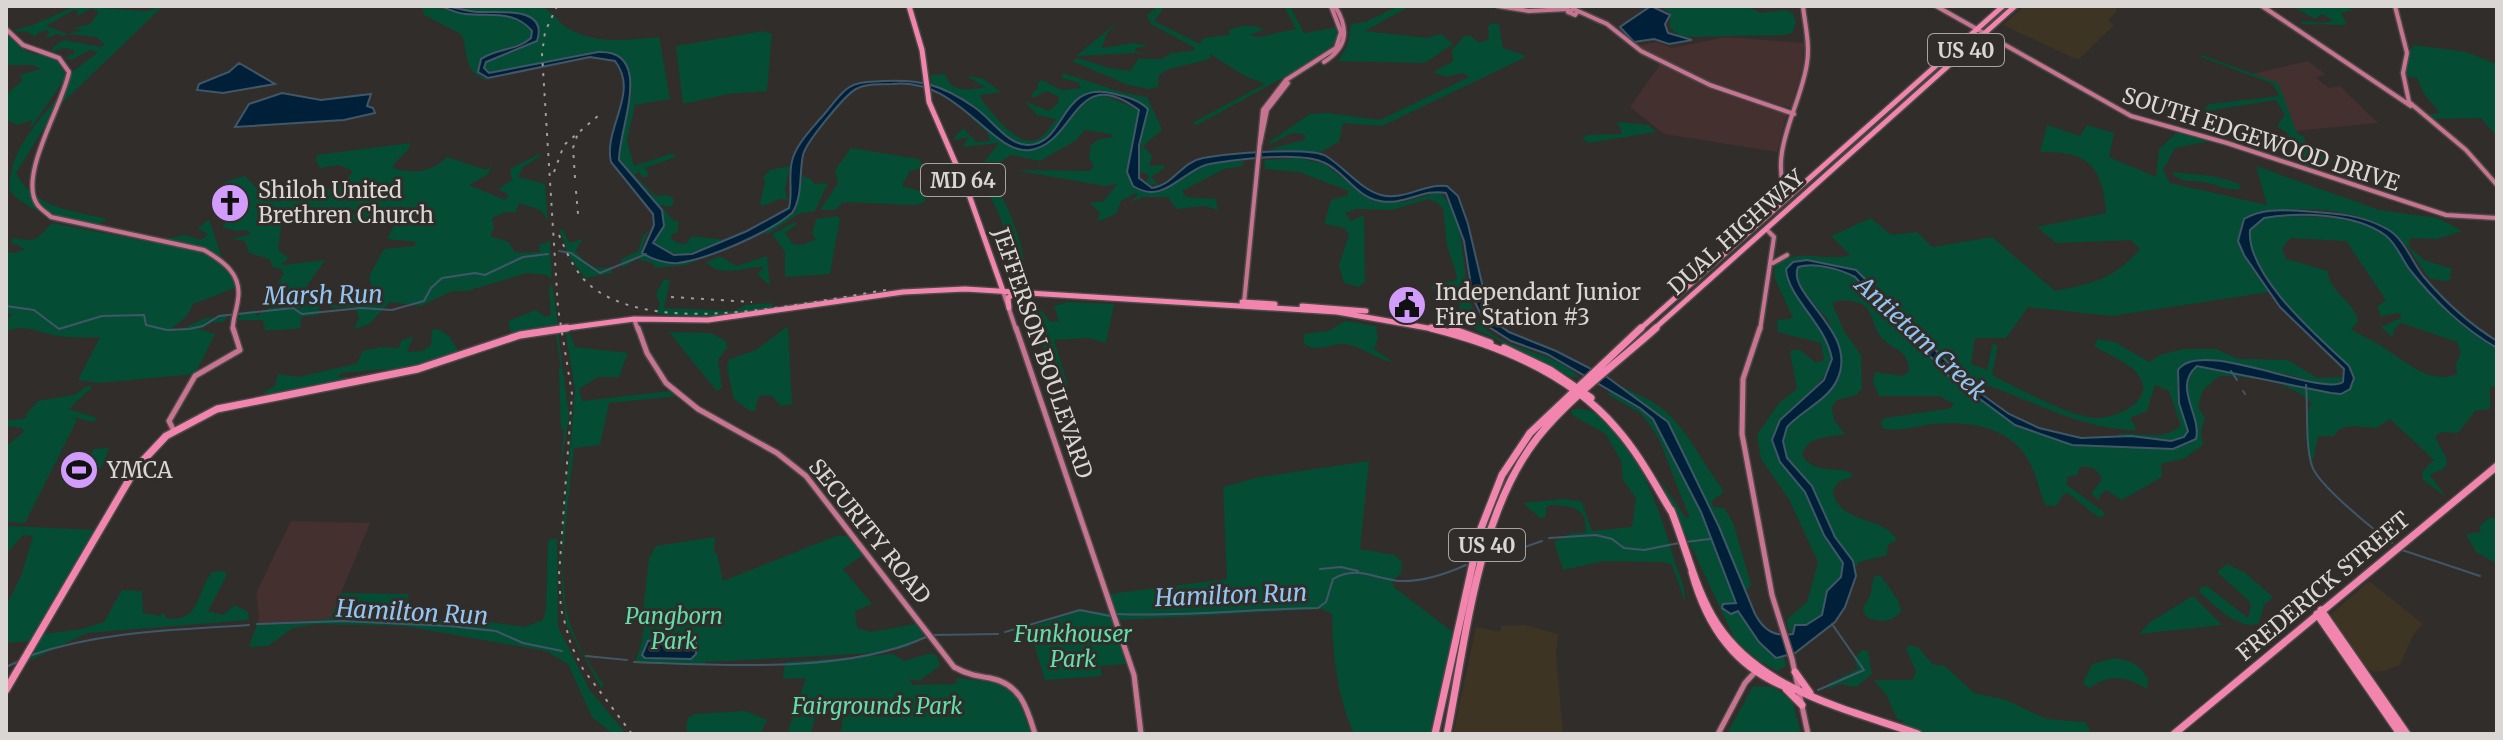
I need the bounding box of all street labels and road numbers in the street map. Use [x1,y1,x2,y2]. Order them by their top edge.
road number: US 40 [1928,34,2004,66]
street label: SOUTH EDGEWOOD DRIVE [2119,81,2403,197]
street label: DUAL HIGHWAY [1662,163,1811,301]
road number: MD 64 [921,164,1005,196]
street label: JEFFERSON BOULEVARD [987,223,1099,482]
street label: SECURITY ROAD [803,453,937,609]
street label: FREDERICK STREET [2231,505,2415,667]
road number: US 40 [1449,529,1525,561]

